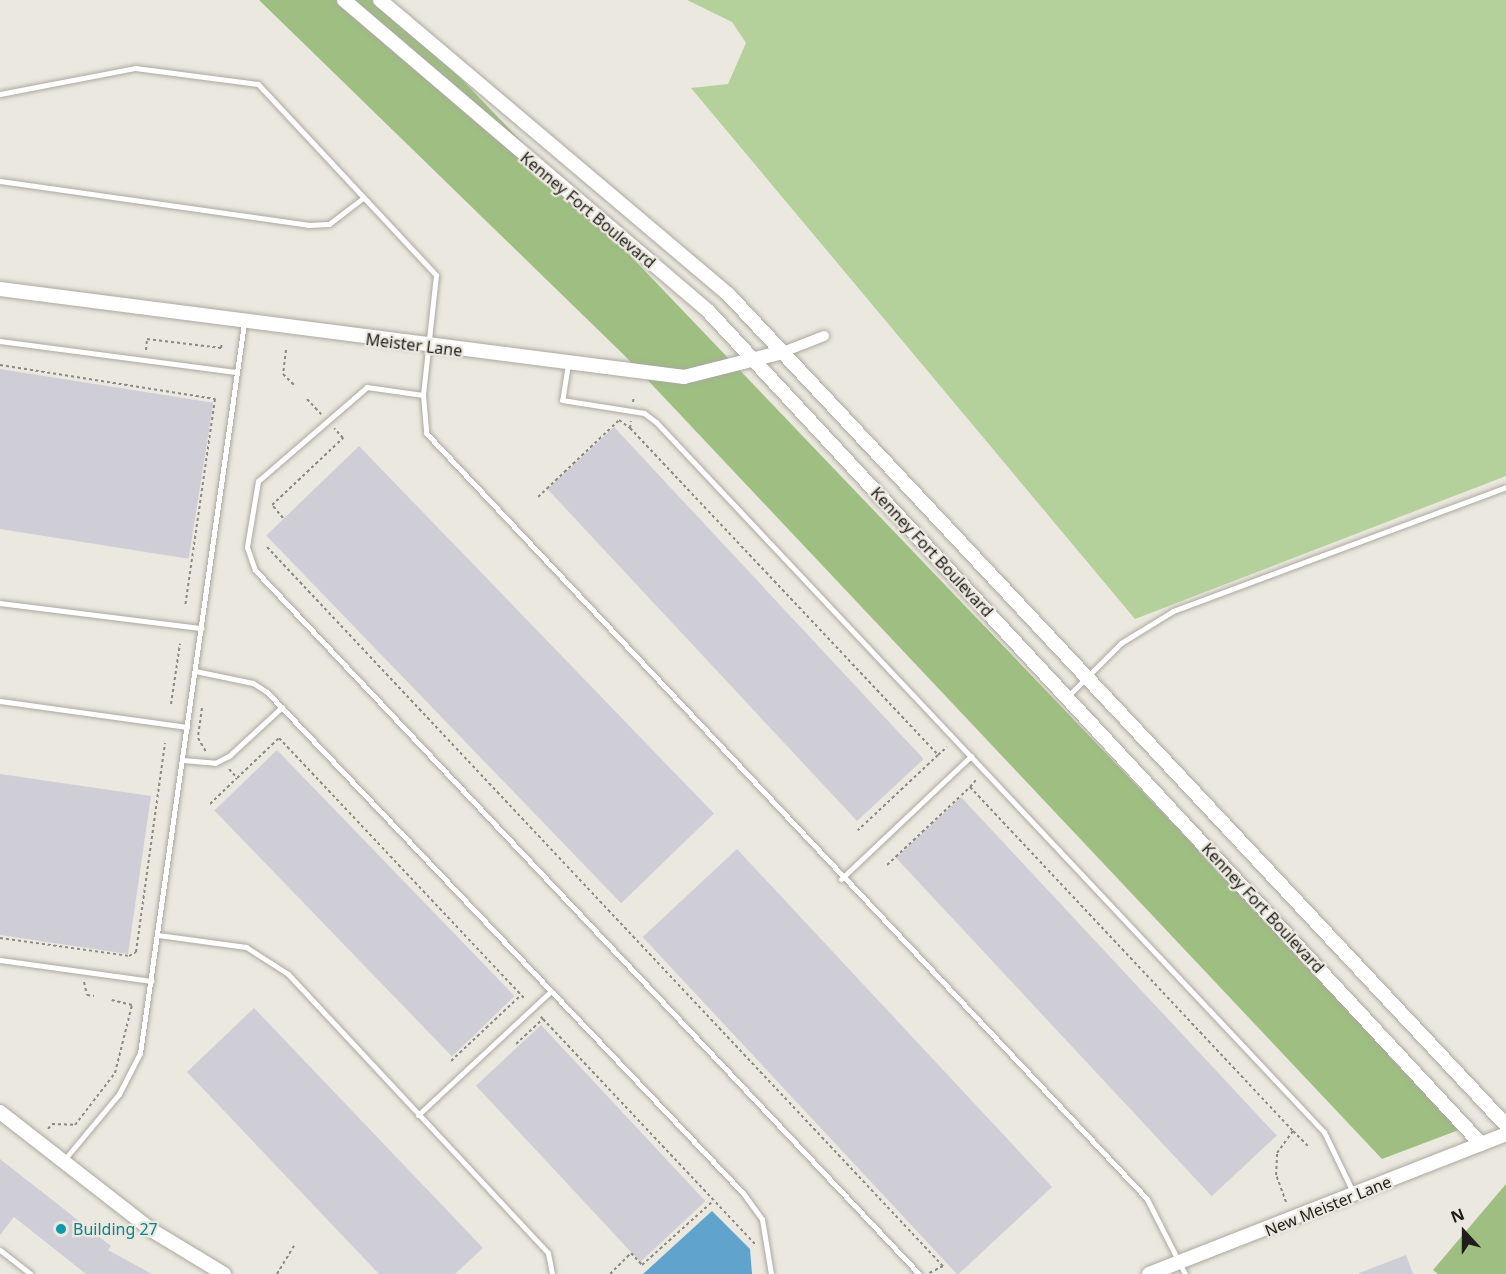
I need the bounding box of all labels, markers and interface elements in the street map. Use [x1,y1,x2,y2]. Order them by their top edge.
street label: Kenney Fort Boulevard [517,148,659,272]
street label: Meister Lane [365,330,463,360]
street label: Kenney Fort Boulevard [867,483,997,621]
street label: Kenney Fort Boulevard [1198,839,1328,977]
street label: New Meister Lane [1262,1172,1394,1240]
north arrow [1434,1202,1494,1262]
text: N [1448,1203,1468,1228]
place label: Building 27 [73,1219,158,1239]
marker: Building 27 [54,1222,68,1236]

